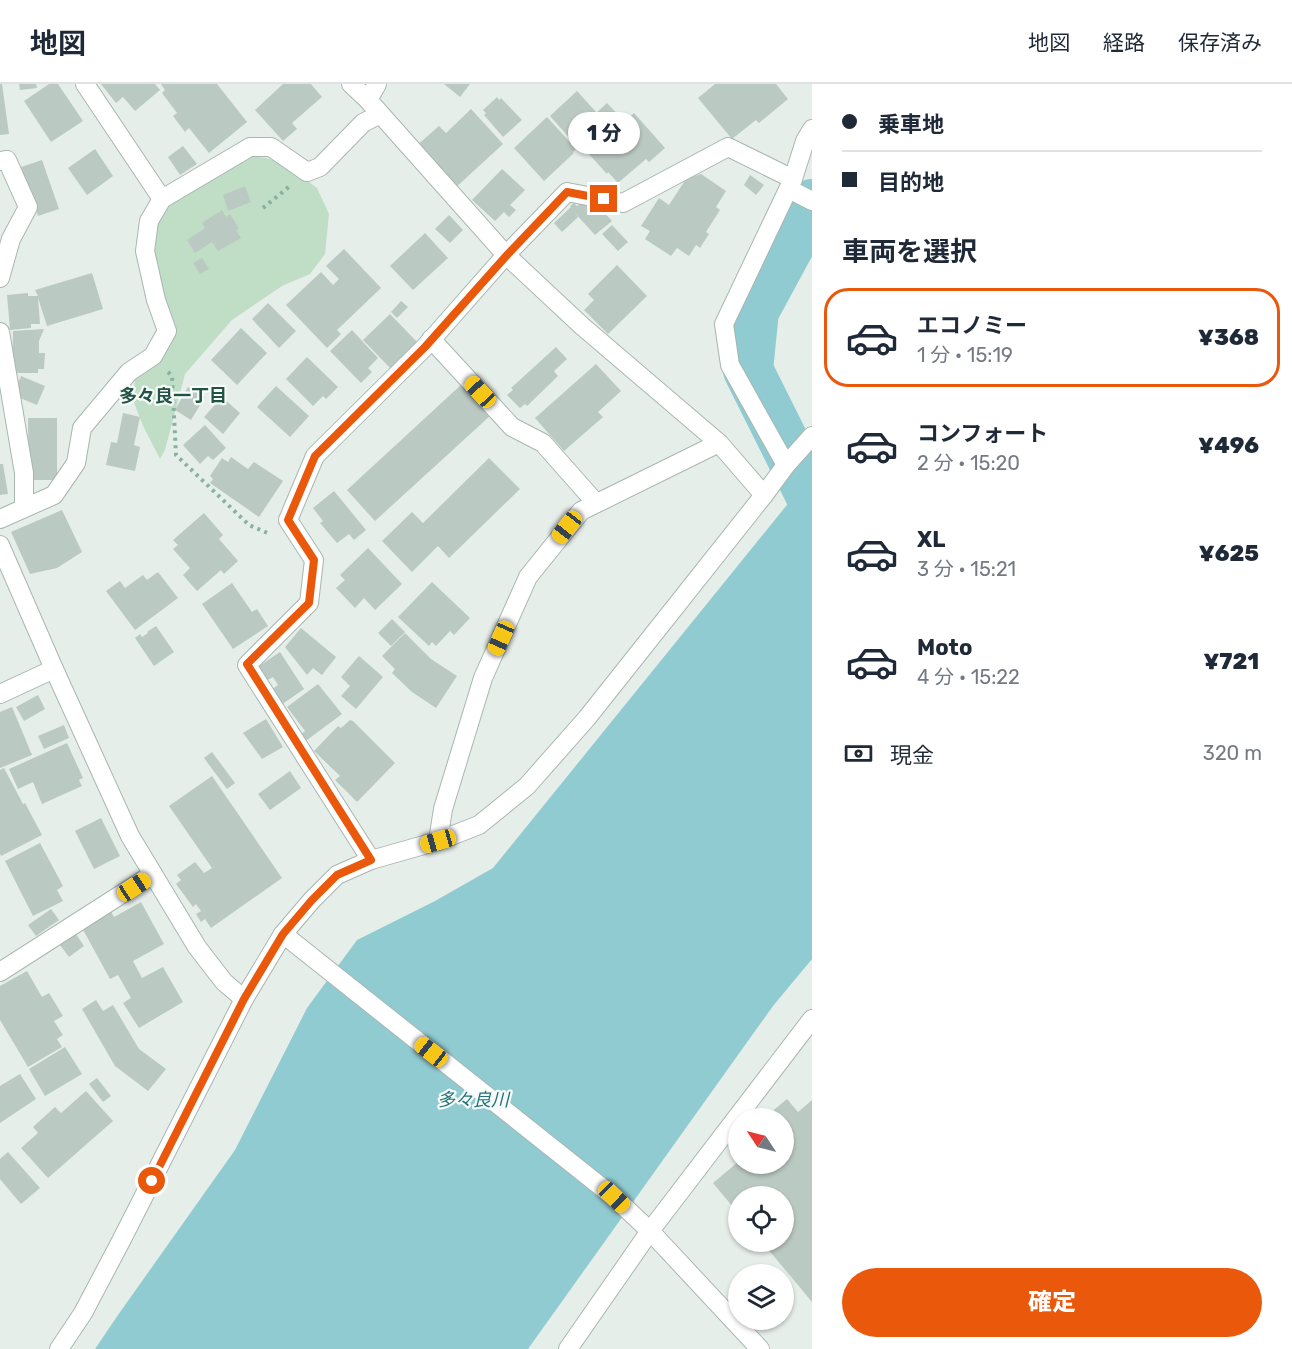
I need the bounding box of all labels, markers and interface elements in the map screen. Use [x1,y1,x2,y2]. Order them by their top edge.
text: 地図 [30,27,86,60]
text: 地図 [1028,30,1070,55]
text: 経路 [1103,30,1145,55]
text: 保存済み [1178,30,1262,55]
text: 乗車地 [878,111,944,138]
callout: 1 分 [568,112,640,154]
text: 1 分 [587,121,621,145]
text: 目的地 [878,169,944,196]
route end [590,185,617,212]
text: 車両を選択 [842,236,977,268]
icon: car [845,311,899,365]
text: エコノミー [917,312,1027,339]
text: ¥368 [1198,324,1259,351]
text: 1 分 · 15:19 [917,343,1013,367]
car [461,373,499,411]
district label: 多々良一丁目 [119,385,227,407]
icon: car [845,419,899,473]
text: コンフォート [917,420,1048,447]
text: ¥496 [1198,432,1259,459]
text: 2 分 · 15:20 [917,451,1020,475]
car [549,507,585,547]
text: XL [917,526,945,553]
icon: car [845,527,899,581]
text: ¥625 [1199,540,1259,567]
text: 3 分 · 15:21 [917,557,1016,581]
car [485,618,517,658]
text: Moto [917,634,972,661]
icon: car [845,635,899,689]
text: ¥721 [1204,648,1259,675]
text: 4 分 · 15:22 [917,665,1020,689]
icon: cash [842,737,875,770]
text: 320 m [1203,741,1262,765]
text: 現金 [890,742,934,769]
car [418,827,458,855]
car [114,870,154,904]
car [411,1034,451,1070]
water label: 多々良川 [437,1089,511,1111]
north arrow [728,1108,794,1174]
map controls [728,1108,794,1330]
route start [138,1167,165,1194]
car [595,1178,633,1216]
button: locate [728,1186,794,1252]
button: layers [728,1264,794,1330]
button: 確定 [842,1268,1262,1337]

